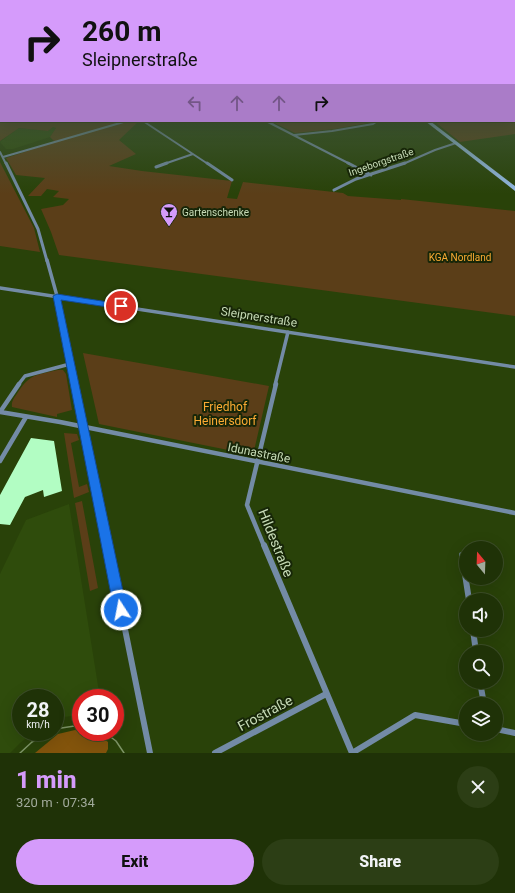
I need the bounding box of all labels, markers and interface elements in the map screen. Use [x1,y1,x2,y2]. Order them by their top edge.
text: 260 m [82,15,161,48]
icon: right [16,16,68,68]
text: Sleipnerstraße [82,49,198,70]
icon: left [184,92,206,114]
icon: ahead [226,92,248,114]
icon: ahead [268,92,290,114]
icon: right [310,92,332,114]
street label: Ingeborgstraße [347,146,415,178]
bar icon: Gartenschenke [159,202,179,227]
place label: Gartenschenke [182,207,249,218]
park label: KGA Nordland [429,252,491,263]
pin [104,289,138,323]
icon: arrive [110,295,132,317]
street label: Sleipnerstraße [220,304,298,330]
park label: Friedhof Heinersdorf [193,400,257,428]
street label: Idunastraße [226,440,292,466]
street label: Hildestraße [255,507,297,579]
north arrow [459,541,503,585]
map controls [459,541,503,741]
position arrow [100,589,142,631]
button: sound [459,593,503,637]
button: search [459,645,503,689]
speed limit sign: 30 [72,689,124,741]
street label: Frostraße [235,692,295,734]
button: layers [459,697,503,741]
text: 28 [27,698,49,722]
text: km/h [26,719,50,730]
text: 1 min [16,766,77,794]
button: close [457,766,499,808]
text: 320 m · 07:34 [16,795,95,810]
button: Exit [16,839,254,885]
button: Share [262,839,499,885]

